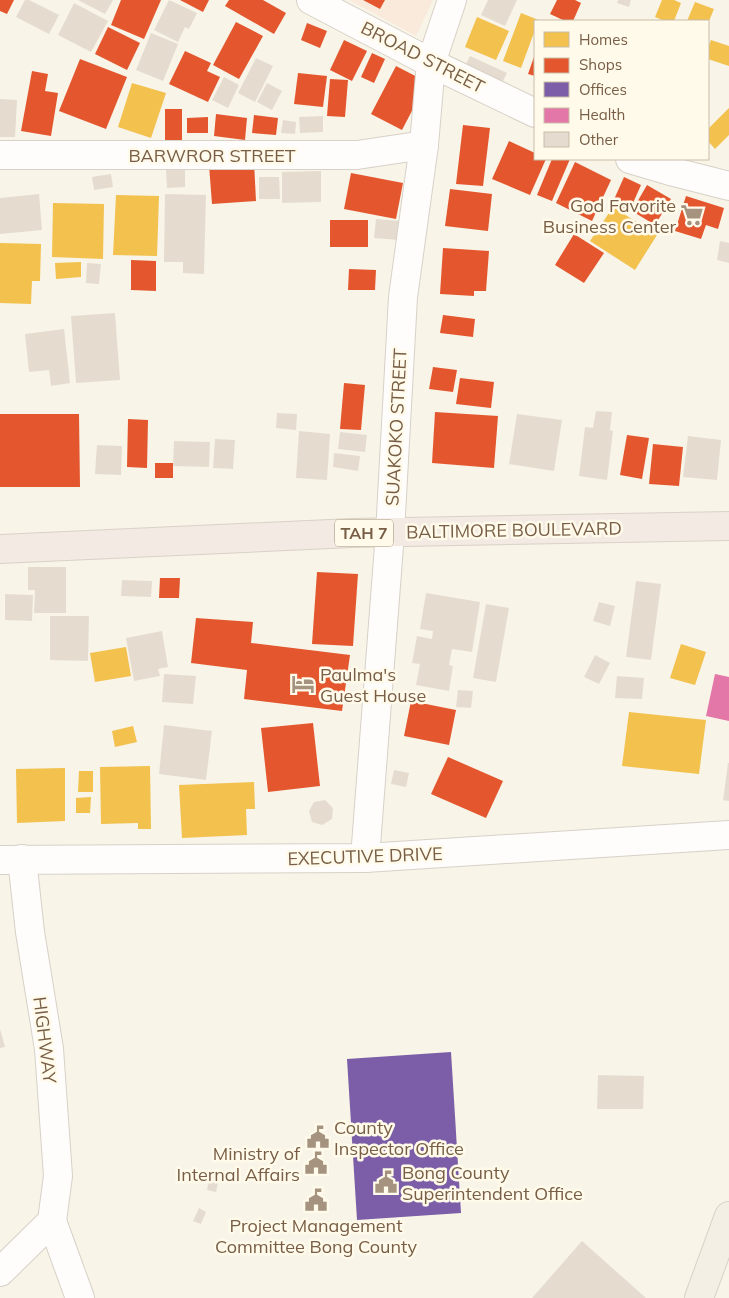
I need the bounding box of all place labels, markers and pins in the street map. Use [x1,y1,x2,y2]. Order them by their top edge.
place label: God Favorite Business Center [543,194,676,238]
supermarket icon: God Favorite Business Center [679,202,705,228]
place label: Paulma's Guest House [320,663,426,707]
hotel icon: Paulma's Guest House [290,671,316,697]
place label: County Inspector Office [334,1116,464,1160]
public building icon: County Inspector Office [305,1124,331,1150]
place label: Ministry of Internal Affairs [177,1142,301,1186]
public building icon: Ministry of Internal Affairs [303,1150,329,1176]
place label: Bong County Superintendent Office [402,1161,583,1205]
public building icon: Bong County Superintendent Office [373,1169,399,1195]
public building icon: Project Management Committee Bong County [303,1187,329,1213]
place label: Project Management Committee Bong County [215,1214,417,1258]

